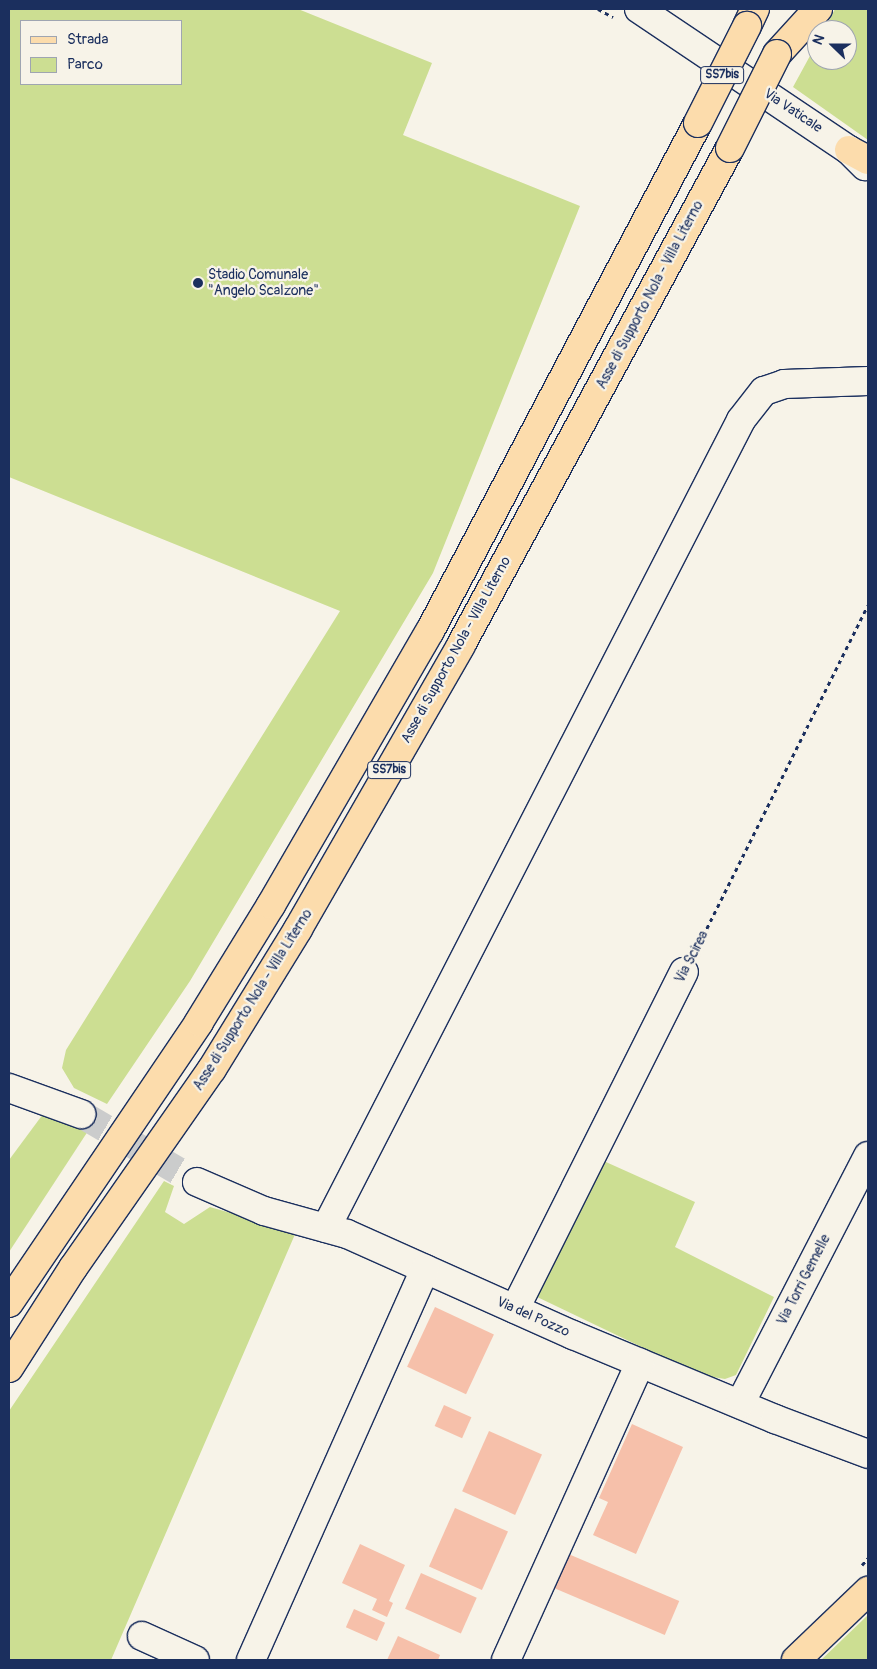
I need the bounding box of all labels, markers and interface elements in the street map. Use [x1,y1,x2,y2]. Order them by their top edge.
legend [20,20,182,85]
north arrow [807,20,857,70]
text: Strada [67,30,108,49]
text: N [809,32,828,47]
text: Parco [67,55,103,74]
road number: SS7bis [700,66,744,84]
street label: Via Vaticale [761,85,825,137]
street label: Asse di Supporto Nola - Villa Literno [593,198,707,392]
place label: Stadio Comunale "Angelo Scalzone" [208,267,319,300]
marker: Stadio Comunale "Angelo Scalzone" [192,277,204,289]
street label: Asse di Supporto Nola - Villa Literno [398,554,514,746]
road number: SS7bis [366,760,412,780]
street label: Asse di Supporto Nola - Villa Literno [190,906,316,1094]
street label: Via Scirea [672,928,712,986]
street label: Via Torri Gemelle [774,1232,834,1328]
street label: Via del Pozzo [494,1293,572,1341]

